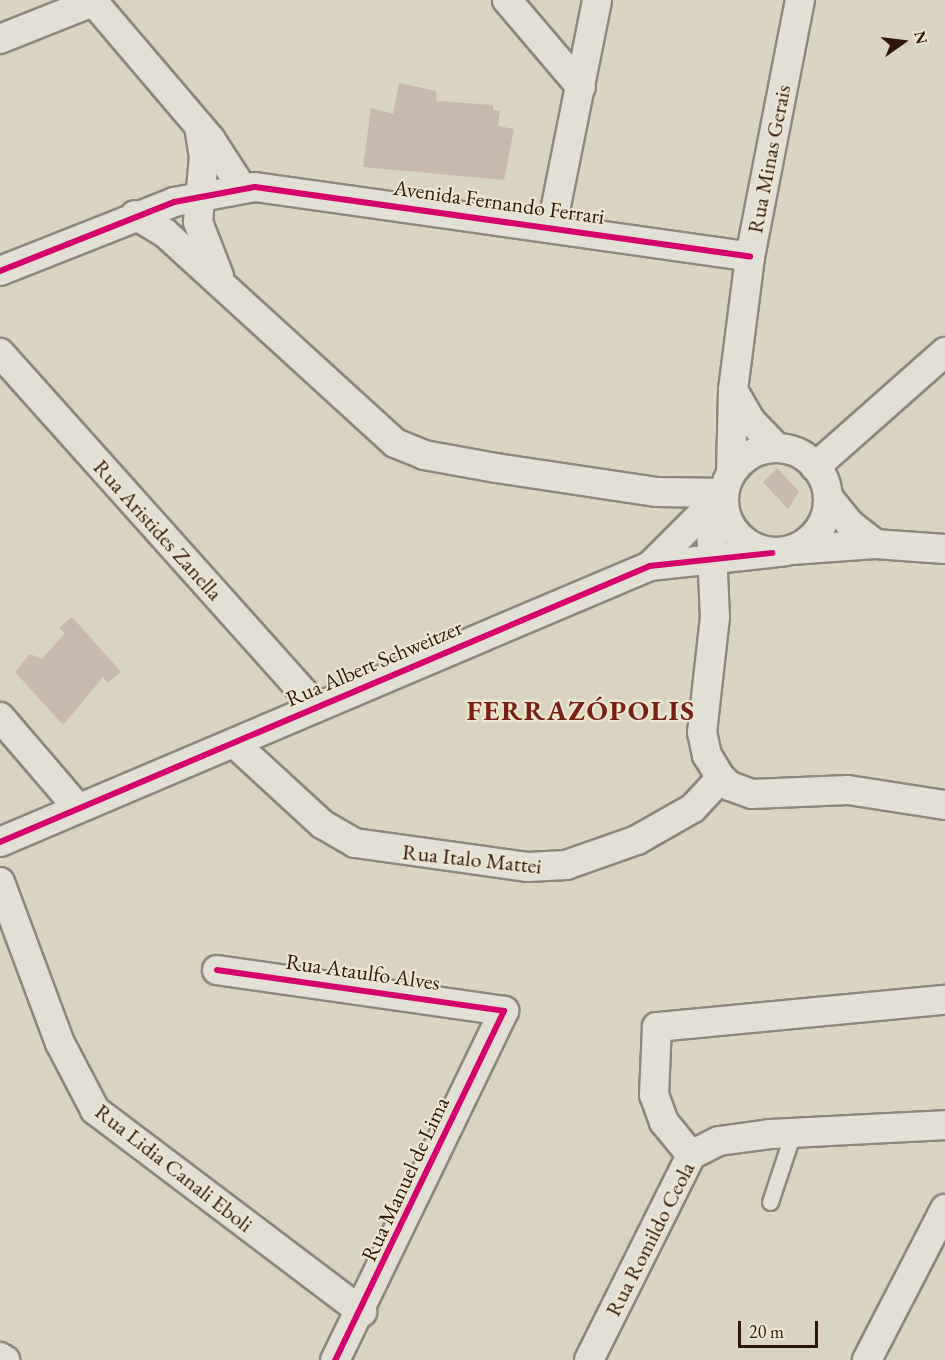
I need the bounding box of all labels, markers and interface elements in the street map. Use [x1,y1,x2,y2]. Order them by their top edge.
north arrow [873,12,933,72]
text: N [909,29,933,46]
street label: Rua Minas Gerais [742,82,796,236]
street label: Avenida Fernando Ferrari [392,174,606,230]
street label: Rua Aristides Zanella [88,454,228,606]
street label: Rua Albert Schweitzer [282,614,466,712]
district label: FERRAZÓPOLIS [467,693,695,727]
street label: Rua Italo Mattei [401,839,543,879]
street label: Rua Ataulfo Alves [284,948,442,996]
street label: Rua Manuel de Lima [355,1093,455,1265]
street label: Rua Lidia Canali Eboli [90,1098,258,1238]
street label: Rua Romildo Ceola [600,1157,700,1321]
scale bar [741,1309,820,1347]
text: 20 m [749,1320,784,1343]

